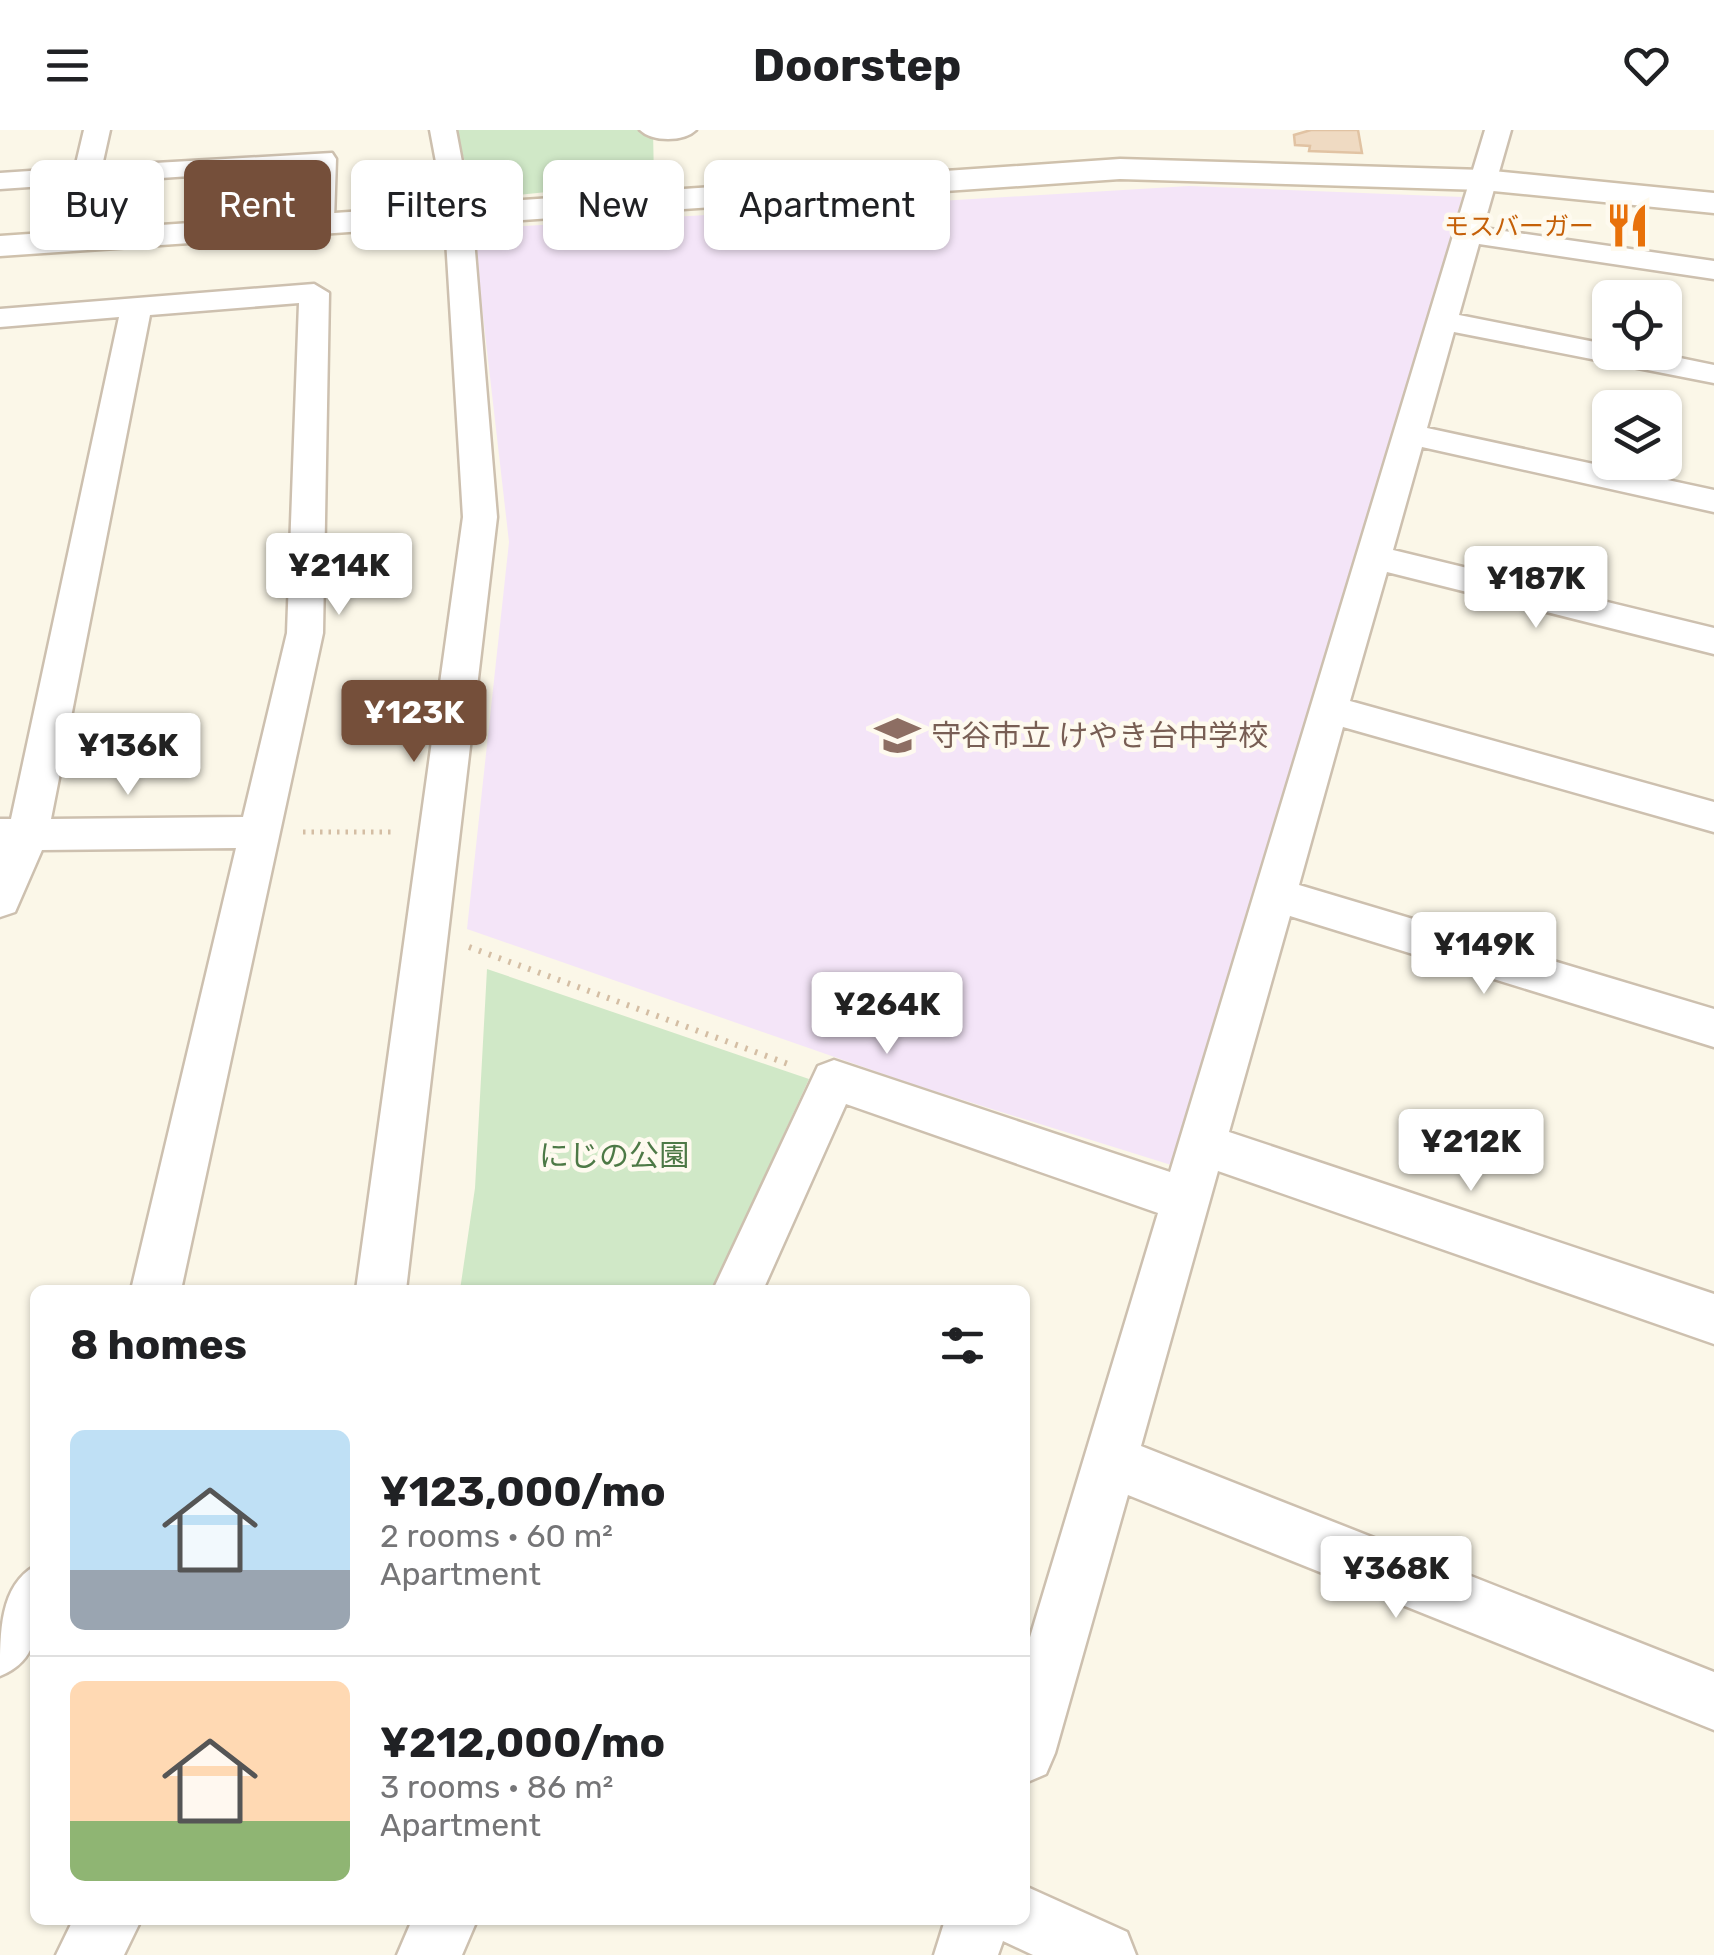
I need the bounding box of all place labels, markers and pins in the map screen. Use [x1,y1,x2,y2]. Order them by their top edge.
restaurant icon: モスバーガー [1603,202,1651,250]
place label: モスバーガー [1444,212,1594,241]
pin: ¥214K [269,533,409,618]
pin: ¥187K [1466,546,1606,631]
pin: ¥123K [344,680,484,765]
school or university icon: 守谷市立 けやき台中学校 [874,712,922,760]
pin: ¥136K [58,713,198,798]
place label: 守谷市立 けやき台中学校 [931,718,1268,754]
pin: ¥149K [1414,912,1554,997]
pin: ¥264K [817,972,957,1057]
pin: ¥212K [1401,1109,1541,1194]
pin: ¥368K [1326,1536,1466,1621]

